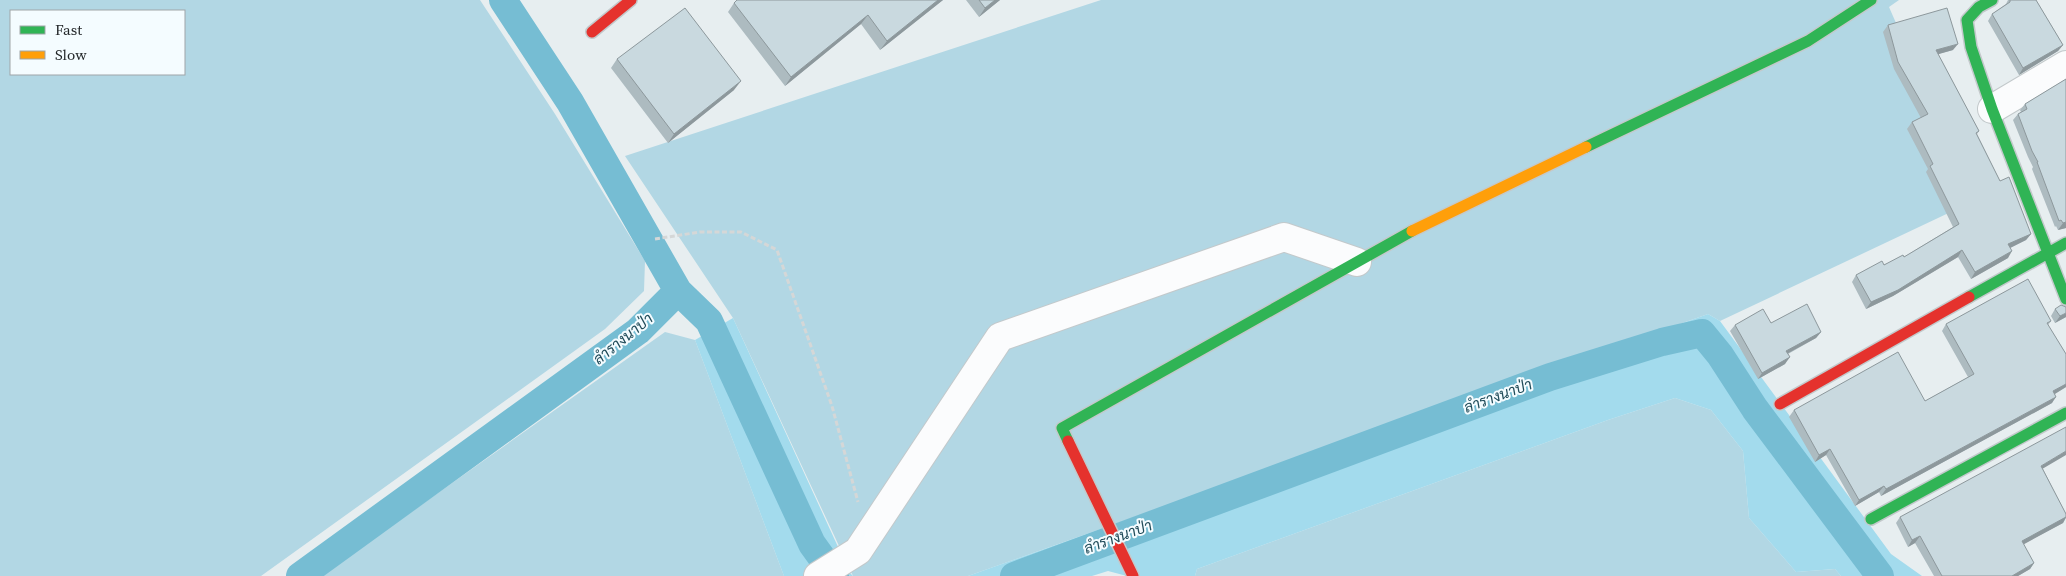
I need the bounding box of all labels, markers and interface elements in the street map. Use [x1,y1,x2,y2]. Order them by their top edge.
legend [10,10,185,75]
text: Fast [55,19,82,40]
text: Slow [55,44,87,65]
water label: ลำรางนาป่า [588,308,657,369]
water label: ลำรางนาป่า [1461,373,1535,418]
water label: ลำรางนาป่า [1081,514,1155,559]

